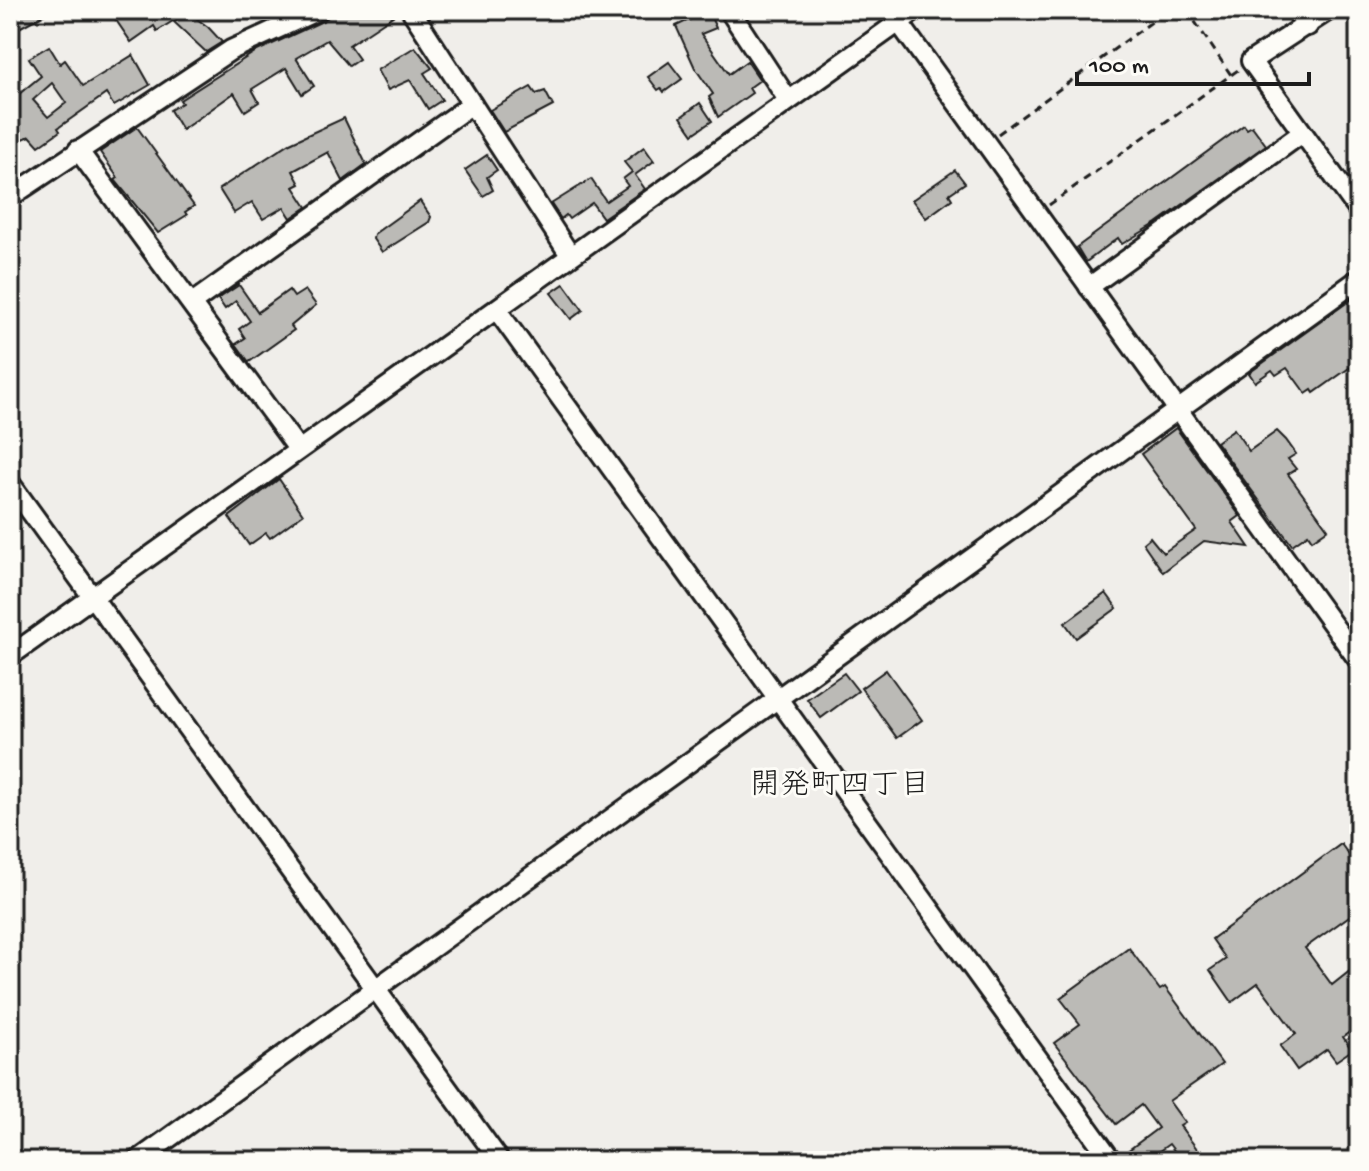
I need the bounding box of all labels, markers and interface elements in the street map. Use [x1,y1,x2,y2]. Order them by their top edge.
scale bar [1077,36,1309,86]
text: 100 m [1088,53,1149,82]
district label: 開発町四丁目 [750,769,930,805]

